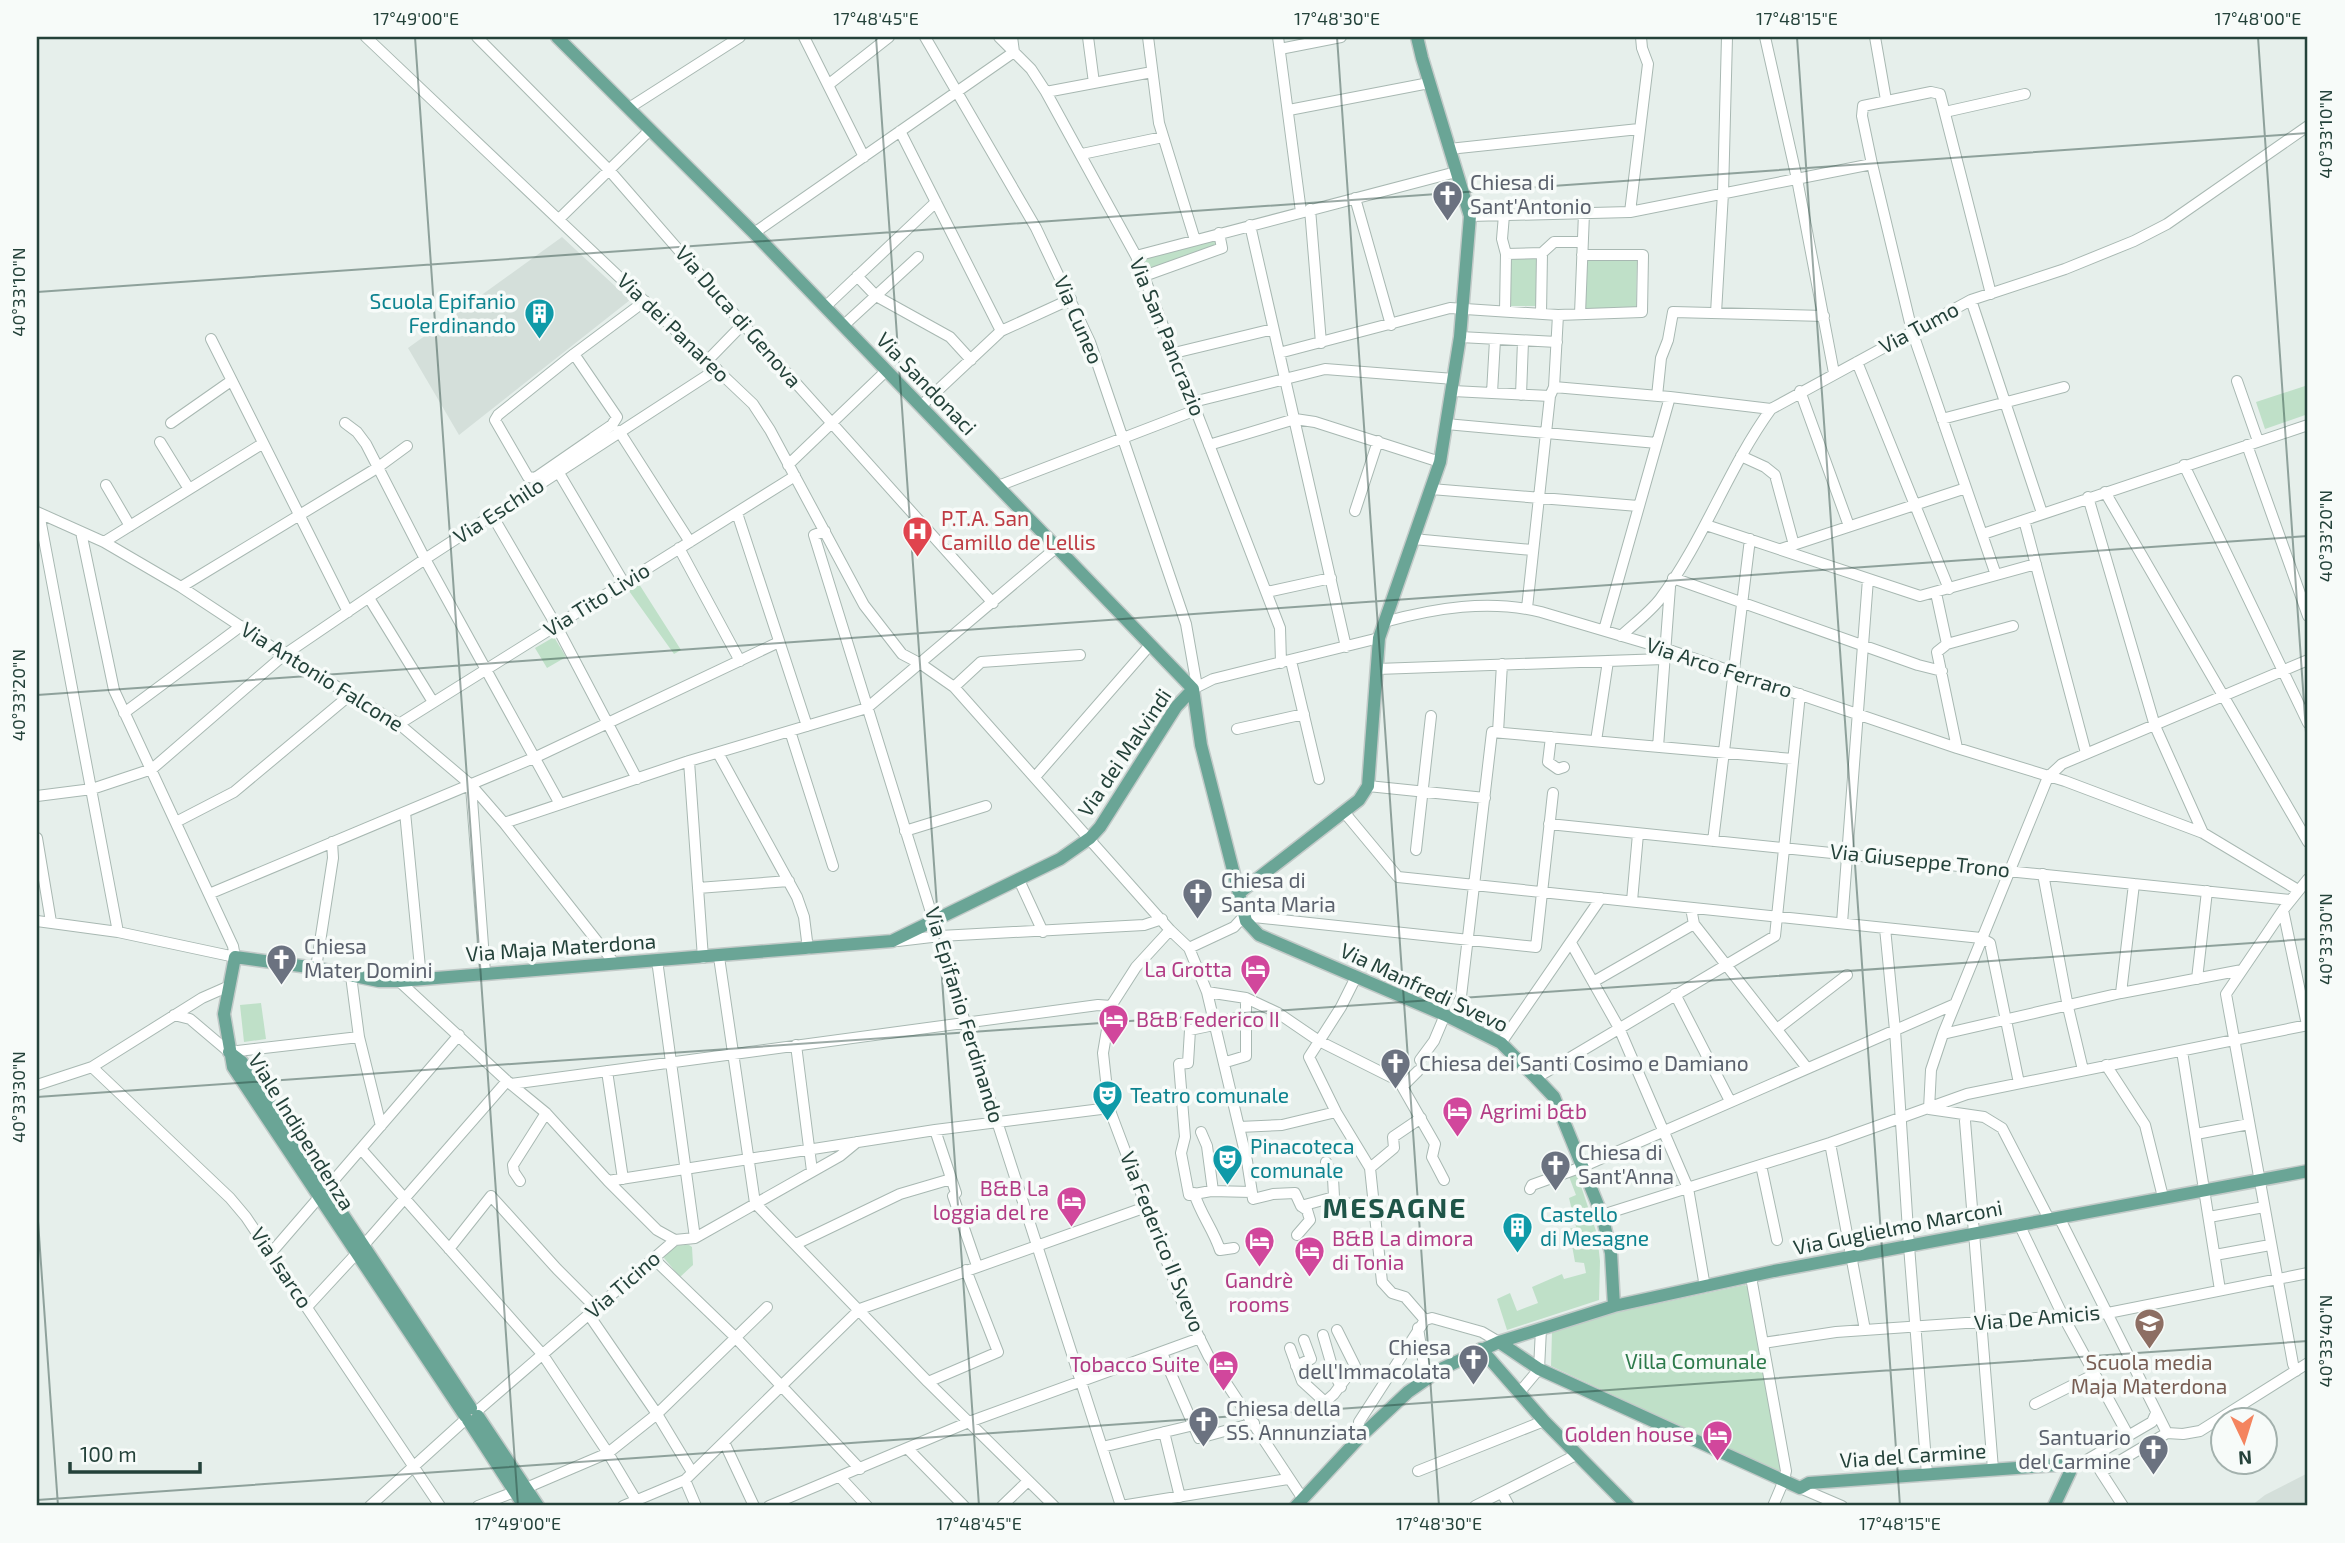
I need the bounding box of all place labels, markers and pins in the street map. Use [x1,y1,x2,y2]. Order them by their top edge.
place label: Chiesa di Sant'Antonio [1470,169,1592,218]
church icon: Chiesa di Sant'Antonio [1430,178,1464,222]
place label: Scuola Epifanio Ferdinando [370,288,516,337]
building icon: Scuola Epifanio Ferdinando [522,297,556,341]
place label: P.T.A. San Camillo de Lellis [941,505,1096,554]
hospital icon: P.T.A. San Camillo de Lellis [901,514,935,558]
place label: Chiesa di Santa Maria [1221,867,1336,916]
church icon: Chiesa di Santa Maria [1181,876,1215,920]
place label: Chiesa Mater Domini [304,933,433,982]
church icon: Chiesa Mater Domini [264,942,298,986]
hotel icon: La Grotta [1238,953,1272,997]
place label: La Grotta [1144,956,1232,981]
hotel icon: B&B Federico II [1096,1003,1130,1047]
place label: B&B Federico II [1136,1006,1280,1031]
church icon: Chiesa dei Santi Cosimo e Damiano [1379,1047,1413,1091]
place label: Chiesa dei Santi Cosimo e Damiano [1419,1050,1749,1075]
theatre icon: Teatro comunale [1090,1079,1124,1123]
place label: Teatro comunale [1130,1082,1289,1107]
hotel icon: Agrimi b&b [1440,1095,1474,1139]
place label: Agrimi b&b [1480,1098,1587,1123]
place label: Pinacoteca comunale [1250,1133,1354,1182]
place label: Chiesa di Sant'Anna [1578,1139,1674,1188]
theatre icon: Pinacoteca comunale [1210,1142,1244,1186]
church icon: Chiesa di Sant'Anna [1538,1148,1572,1192]
place label: B&B La loggia del re [933,1175,1049,1224]
hotel icon: B&B La loggia del re [1055,1184,1089,1228]
place label: Castello di Mesagne [1540,1201,1649,1250]
building icon: Castello di Mesagne [1500,1210,1534,1254]
hotel icon: Gandrè rooms [1242,1224,1276,1268]
place label: B&B La dimora di Tonia [1332,1225,1473,1274]
hotel icon: B&B La dimora di Tonia [1292,1234,1326,1278]
place label: Gandrè rooms [1225,1267,1293,1316]
school or university icon: Scuola media Maja Materdona [2132,1306,2166,1350]
place label: Chiesa dell'Immacolata [1298,1334,1451,1383]
church icon: Chiesa dell'Immacolata [1457,1343,1491,1387]
hotel icon: Tobacco Suite [1206,1348,1240,1392]
place label: Scuola media Maja Materdona [2071,1349,2227,1399]
place label: Tobacco Suite [1070,1351,1200,1376]
place label: Chiesa della SS. Annunziata [1226,1395,1367,1444]
church icon: Chiesa della SS. Annunziata [1186,1404,1220,1448]
hotel icon: Golden house [1700,1418,1734,1462]
place label: Golden house [1564,1421,1694,1446]
place label: Santuario del Carmine [2018,1424,2131,1473]
church icon: Santuario del Carmine [2137,1433,2171,1477]

